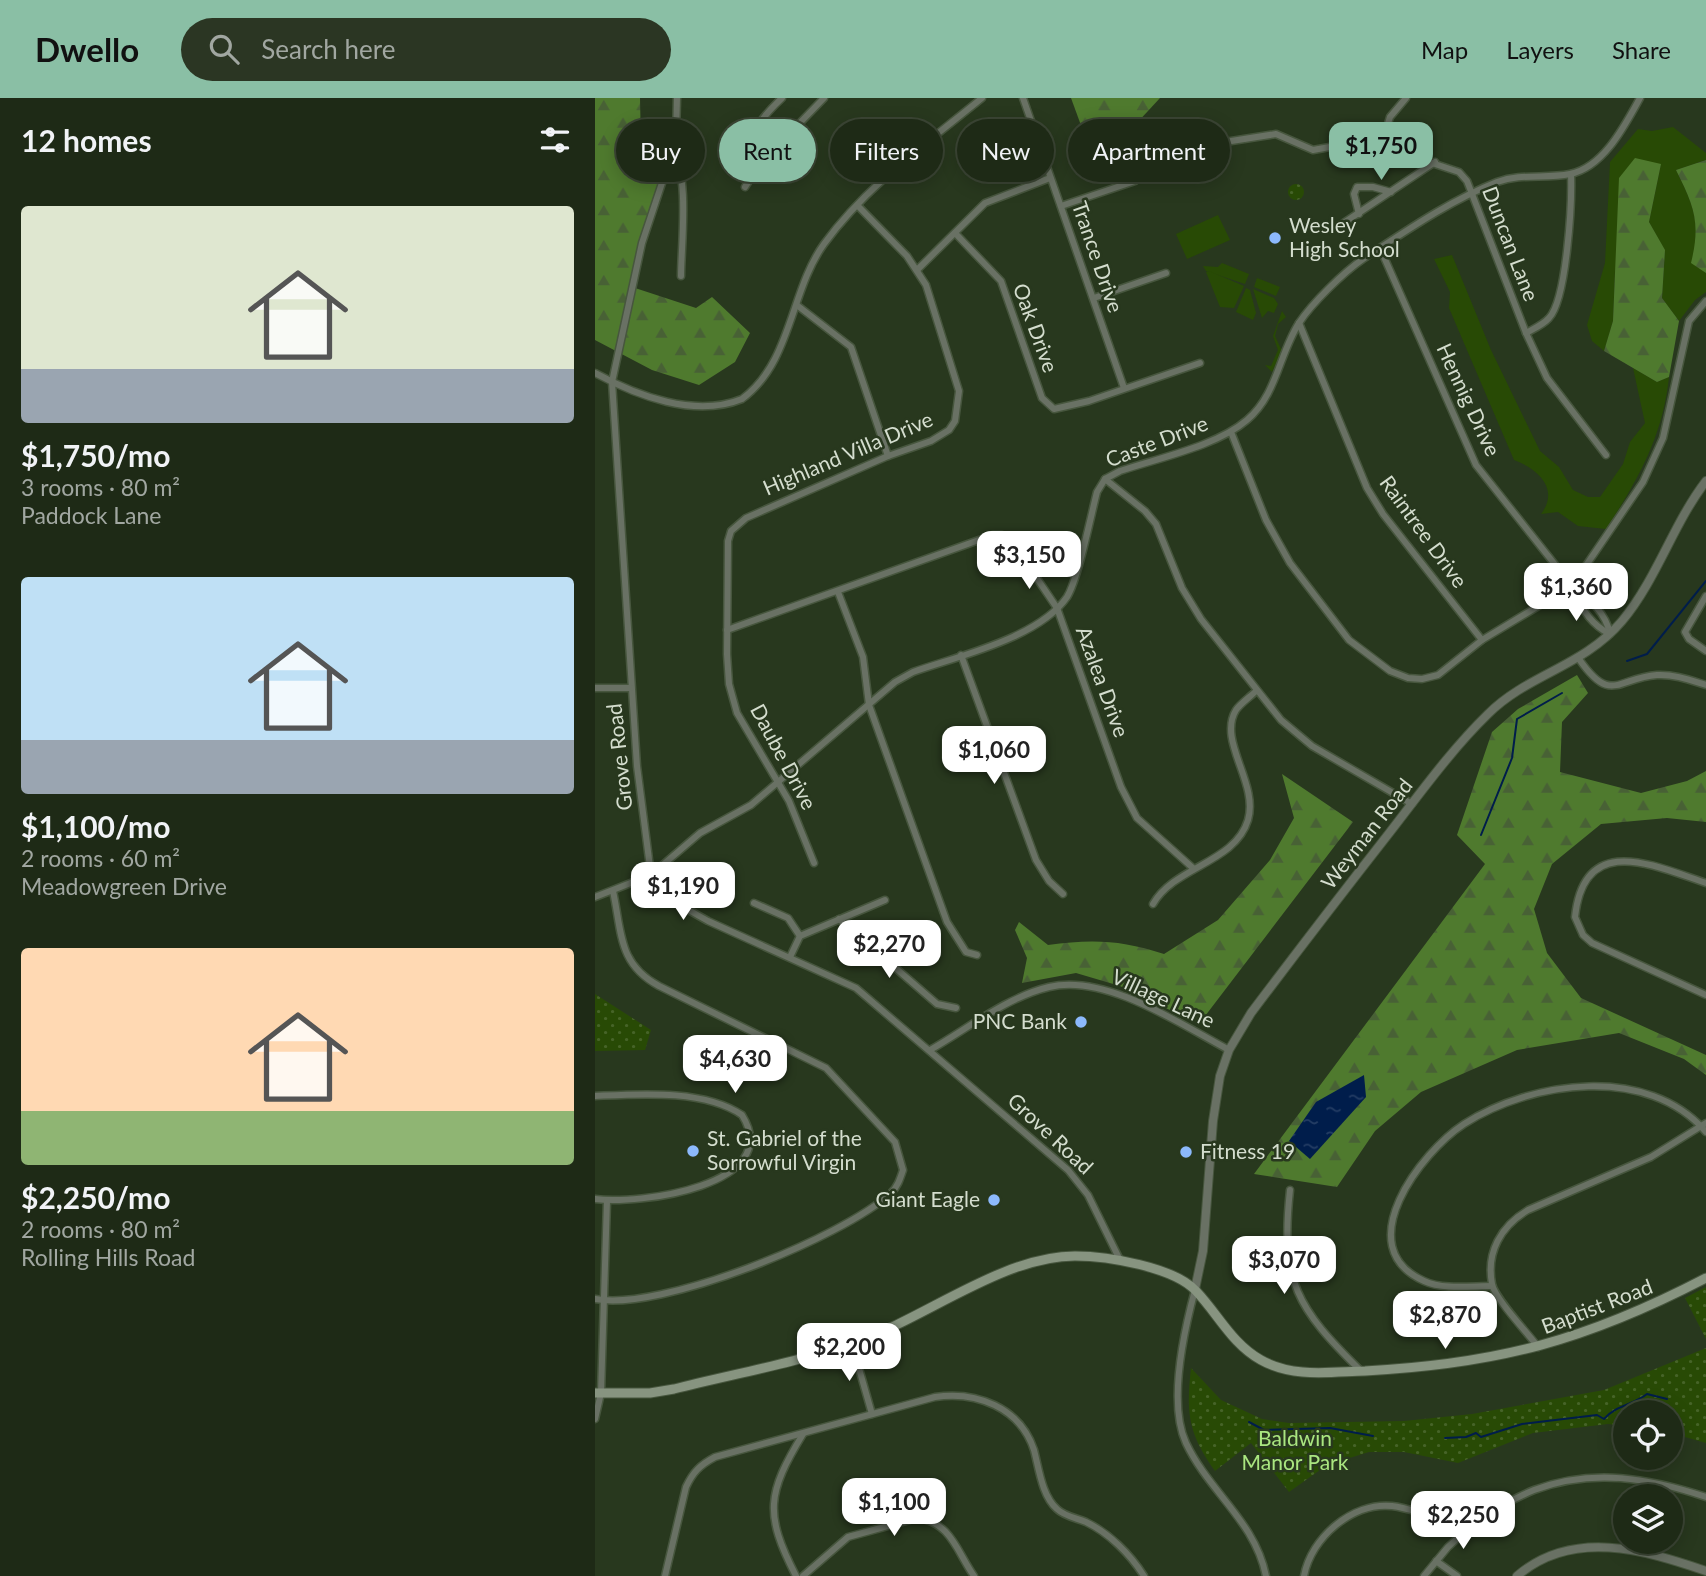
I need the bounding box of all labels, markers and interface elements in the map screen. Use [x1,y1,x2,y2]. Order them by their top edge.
search box [181,18,671,81]
text: Dwello [35,29,139,69]
icon: search [205,30,243,68]
text: Search here [261,33,395,65]
text: Map [1421,35,1468,64]
text: Layers [1506,35,1574,64]
text: Share [1612,35,1671,64]
chip: Buy [616,119,705,182]
chip: Rent [719,119,816,182]
chip: Filters [830,119,943,182]
chip: New [957,119,1054,182]
chip: Apartment [1068,119,1230,182]
icon: filters [536,121,574,159]
text: 12 homes [21,122,152,158]
pin: $1,750 [1324,122,1438,182]
text: $1,750 [1345,131,1417,159]
street label: Duncan Lane [1478,183,1545,304]
street label: Trance Drive [1068,198,1129,315]
place label: Wesley High School [1289,212,1400,261]
marker: Wesley High School [1267,230,1283,246]
icon: home [235,252,361,378]
street label: Oak Drive [1009,279,1064,376]
street label: Hennig Drive [1432,339,1506,460]
street label: Highland Villa Drive [759,406,936,500]
street label: Caste Drive [1102,410,1211,472]
text: $1,750/mo [21,437,170,473]
street label: Raintree Drive [1375,470,1473,592]
text: 3 rooms · 80 m² [21,473,180,501]
text: Paddock Lane [21,501,161,529]
pin: $3,150 [972,532,1086,591]
text: $3,150 [993,540,1065,568]
pin: $1,360 [1519,564,1633,623]
text: $1,360 [1540,572,1612,600]
icon: home [235,623,361,749]
street label: Azalea Drive [1072,623,1135,740]
street label: Daube Drive [746,699,823,813]
street label: Grove Road [600,702,637,812]
pin: $1,060 [937,726,1051,786]
text: $1,060 [958,735,1030,763]
street label: Weyman Road [1315,773,1417,893]
text: $1,100/mo [21,808,170,844]
text: 2 rooms · 60 m² [21,844,180,872]
pin: $1,190 [626,862,740,922]
text: $1,190 [647,871,719,899]
text: Meadowgreen Drive [21,872,227,900]
pin: $2,270 [832,920,946,980]
text: $2,270 [853,929,925,957]
street label: Village Lane [1108,963,1219,1032]
icon: home [235,994,361,1120]
place label: PNC Bank [973,1008,1067,1033]
marker: PNC Bank [1073,1014,1089,1030]
pin: $4,630 [678,1035,792,1095]
text: $4,630 [699,1044,771,1072]
street label: Grove Road [1003,1087,1099,1179]
place label: St. Gabriel of the Sorrowful Virgin [707,1125,862,1174]
place label: Fitness 19 [1200,1138,1295,1163]
marker: St. Gabriel of the Sorrowful Virgin [685,1143,701,1159]
marker: Fitness 19 [1178,1144,1194,1160]
text: $2,250/mo [21,1179,170,1215]
place label: Giant Eagle [875,1186,980,1211]
marker: Giant Eagle [986,1192,1002,1208]
text: 2 rooms · 80 m² [21,1215,180,1243]
pin: $3,070 [1227,1236,1341,1296]
text: Rolling Hills Road [21,1243,195,1271]
text: $3,070 [1248,1245,1320,1273]
street label: Baptist Road [1537,1273,1656,1338]
pin: $2,870 [1388,1292,1502,1351]
text: $2,870 [1409,1300,1481,1328]
pin: $2,200 [792,1324,906,1383]
text: $2,200 [813,1332,885,1360]
map controls [1613,1400,1683,1554]
button: locate [1613,1400,1683,1470]
park label: Baldwin Manor Park [1242,1425,1349,1474]
pin: $1,100 [837,1478,951,1538]
button: layers [1613,1484,1683,1554]
text: $1,100 [858,1487,930,1515]
pin: $2,250 [1406,1492,1520,1551]
text: $2,250 [1427,1500,1499,1528]

